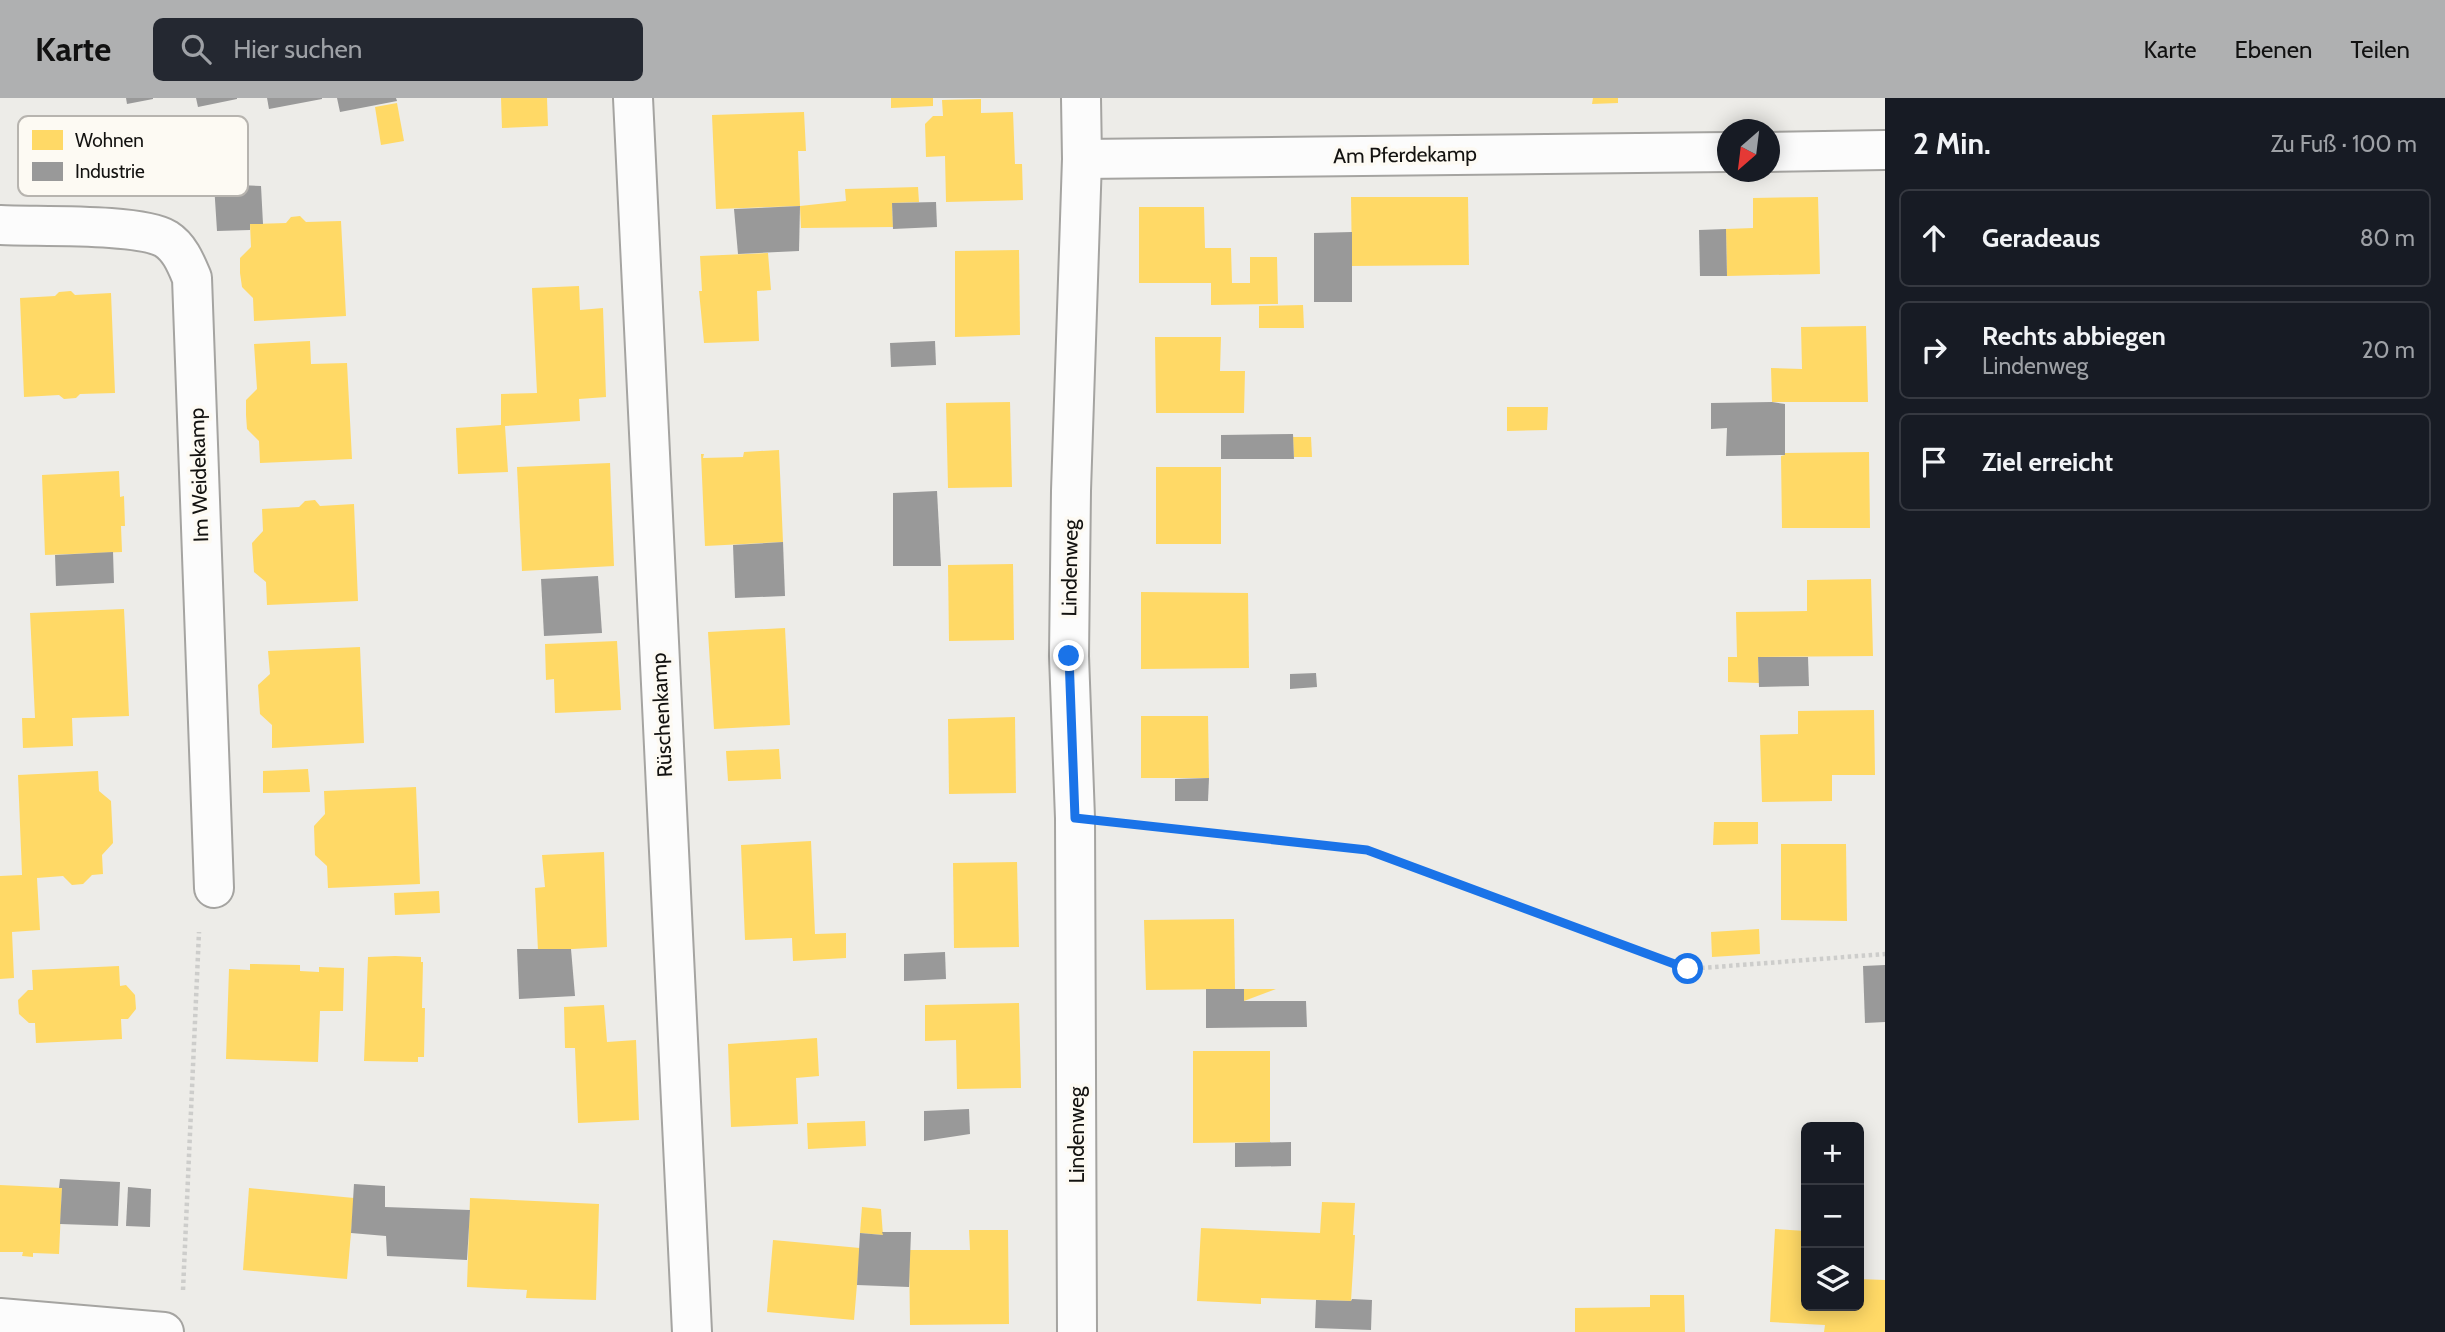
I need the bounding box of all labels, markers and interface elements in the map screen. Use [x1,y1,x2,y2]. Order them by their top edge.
search box [153,18,643,81]
text: Karte [35,29,111,69]
icon: search [177,30,215,68]
text: Hier suchen [233,33,362,65]
text: Karte [2143,35,2196,64]
text: Ebenen [2234,35,2312,64]
text: Teilen [2350,35,2410,64]
legend [18,116,248,196]
north arrow [1717,119,1780,182]
text: 2 Min. [1913,125,1991,162]
text: Wohnen [75,129,144,152]
text: Zu Fuß · 100 m [2271,130,2417,158]
street label: Am Pferdekamp [1333,141,1477,168]
text: Industrie [75,160,145,183]
icon: ahead [1915,219,1953,257]
text: Geradeaus [1982,222,2100,254]
text: 80 m [2360,224,2415,252]
text: Rechts abbiegen [1982,320,2166,352]
icon: right [1915,331,1953,369]
text: 20 m [2362,336,2415,364]
text: Lindenweg [1982,352,2088,380]
street label: Im Weidekamp [184,407,213,543]
icon: arrive [1915,443,1953,481]
text: Ziel erreicht [1982,446,2113,478]
street label: Lindenweg [1056,519,1083,617]
route end [1053,640,1084,671]
street label: Rüschenkamp [646,652,677,778]
route start [1672,953,1703,984]
street label: Lindenweg [1064,1086,1089,1184]
map controls [1801,1122,1864,1311]
button: + [1801,1122,1864,1185]
button: − [1801,1185,1864,1248]
button: layers [1801,1248,1864,1311]

